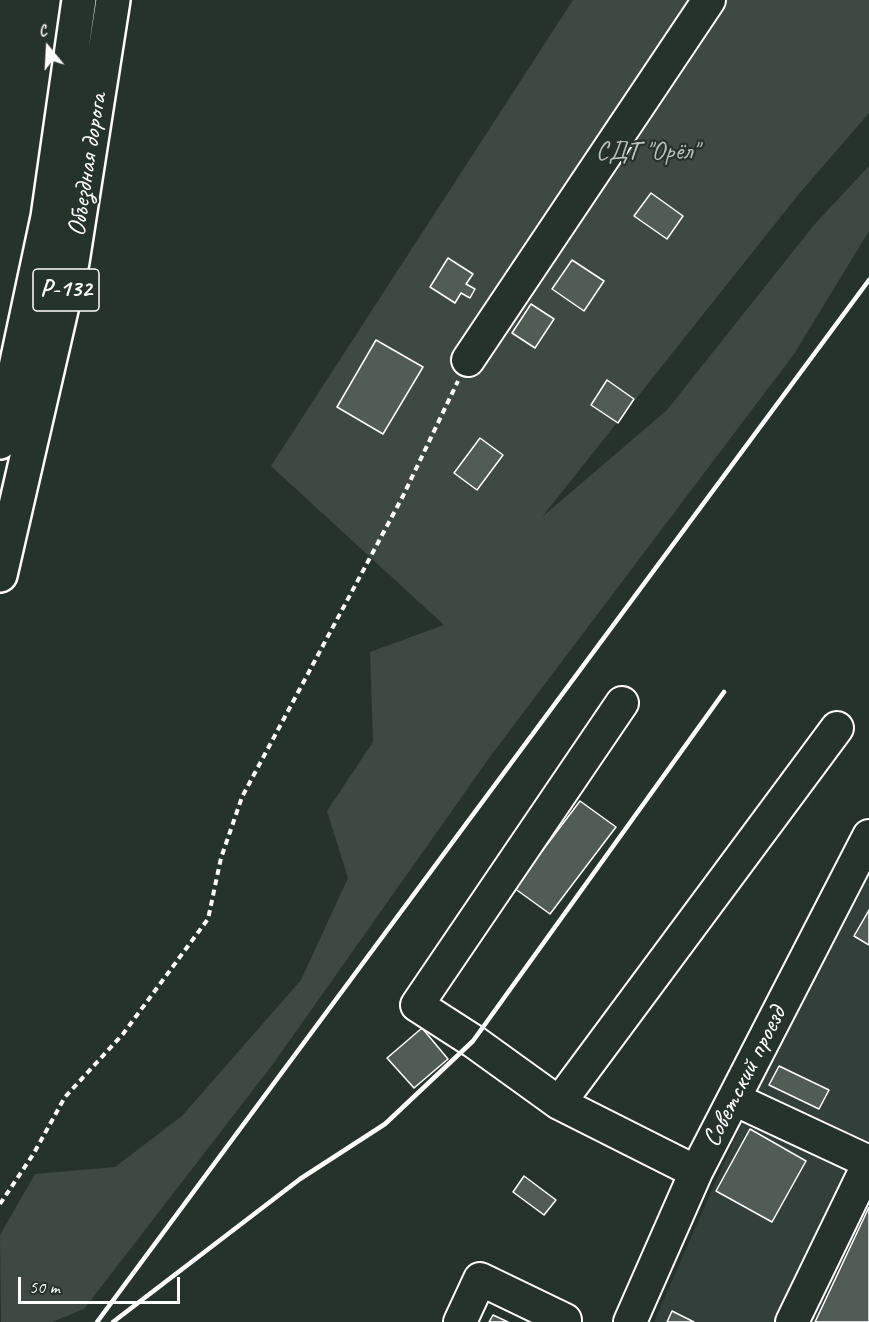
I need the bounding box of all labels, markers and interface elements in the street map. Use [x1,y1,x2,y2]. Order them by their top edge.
north arrow [18,18,78,78]
text: С [36,20,49,42]
street label: Объездная дорога [61,91,115,239]
park label: СДТ "Орёл" [596,136,698,168]
road number: Р-132 [33,269,99,311]
street label: Советский проезд [696,1002,794,1152]
scale bar [21,1265,183,1303]
text: 50 m [29,1276,60,1298]

